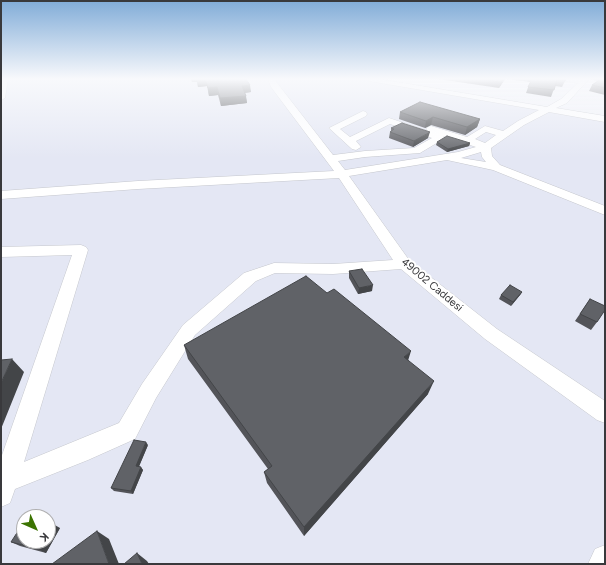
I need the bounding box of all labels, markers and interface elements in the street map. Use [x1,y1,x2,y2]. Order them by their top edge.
street label: 49002 Caddesi [399,255,465,315]
north arrow [16,509,56,549]
text: K [37,530,51,544]

